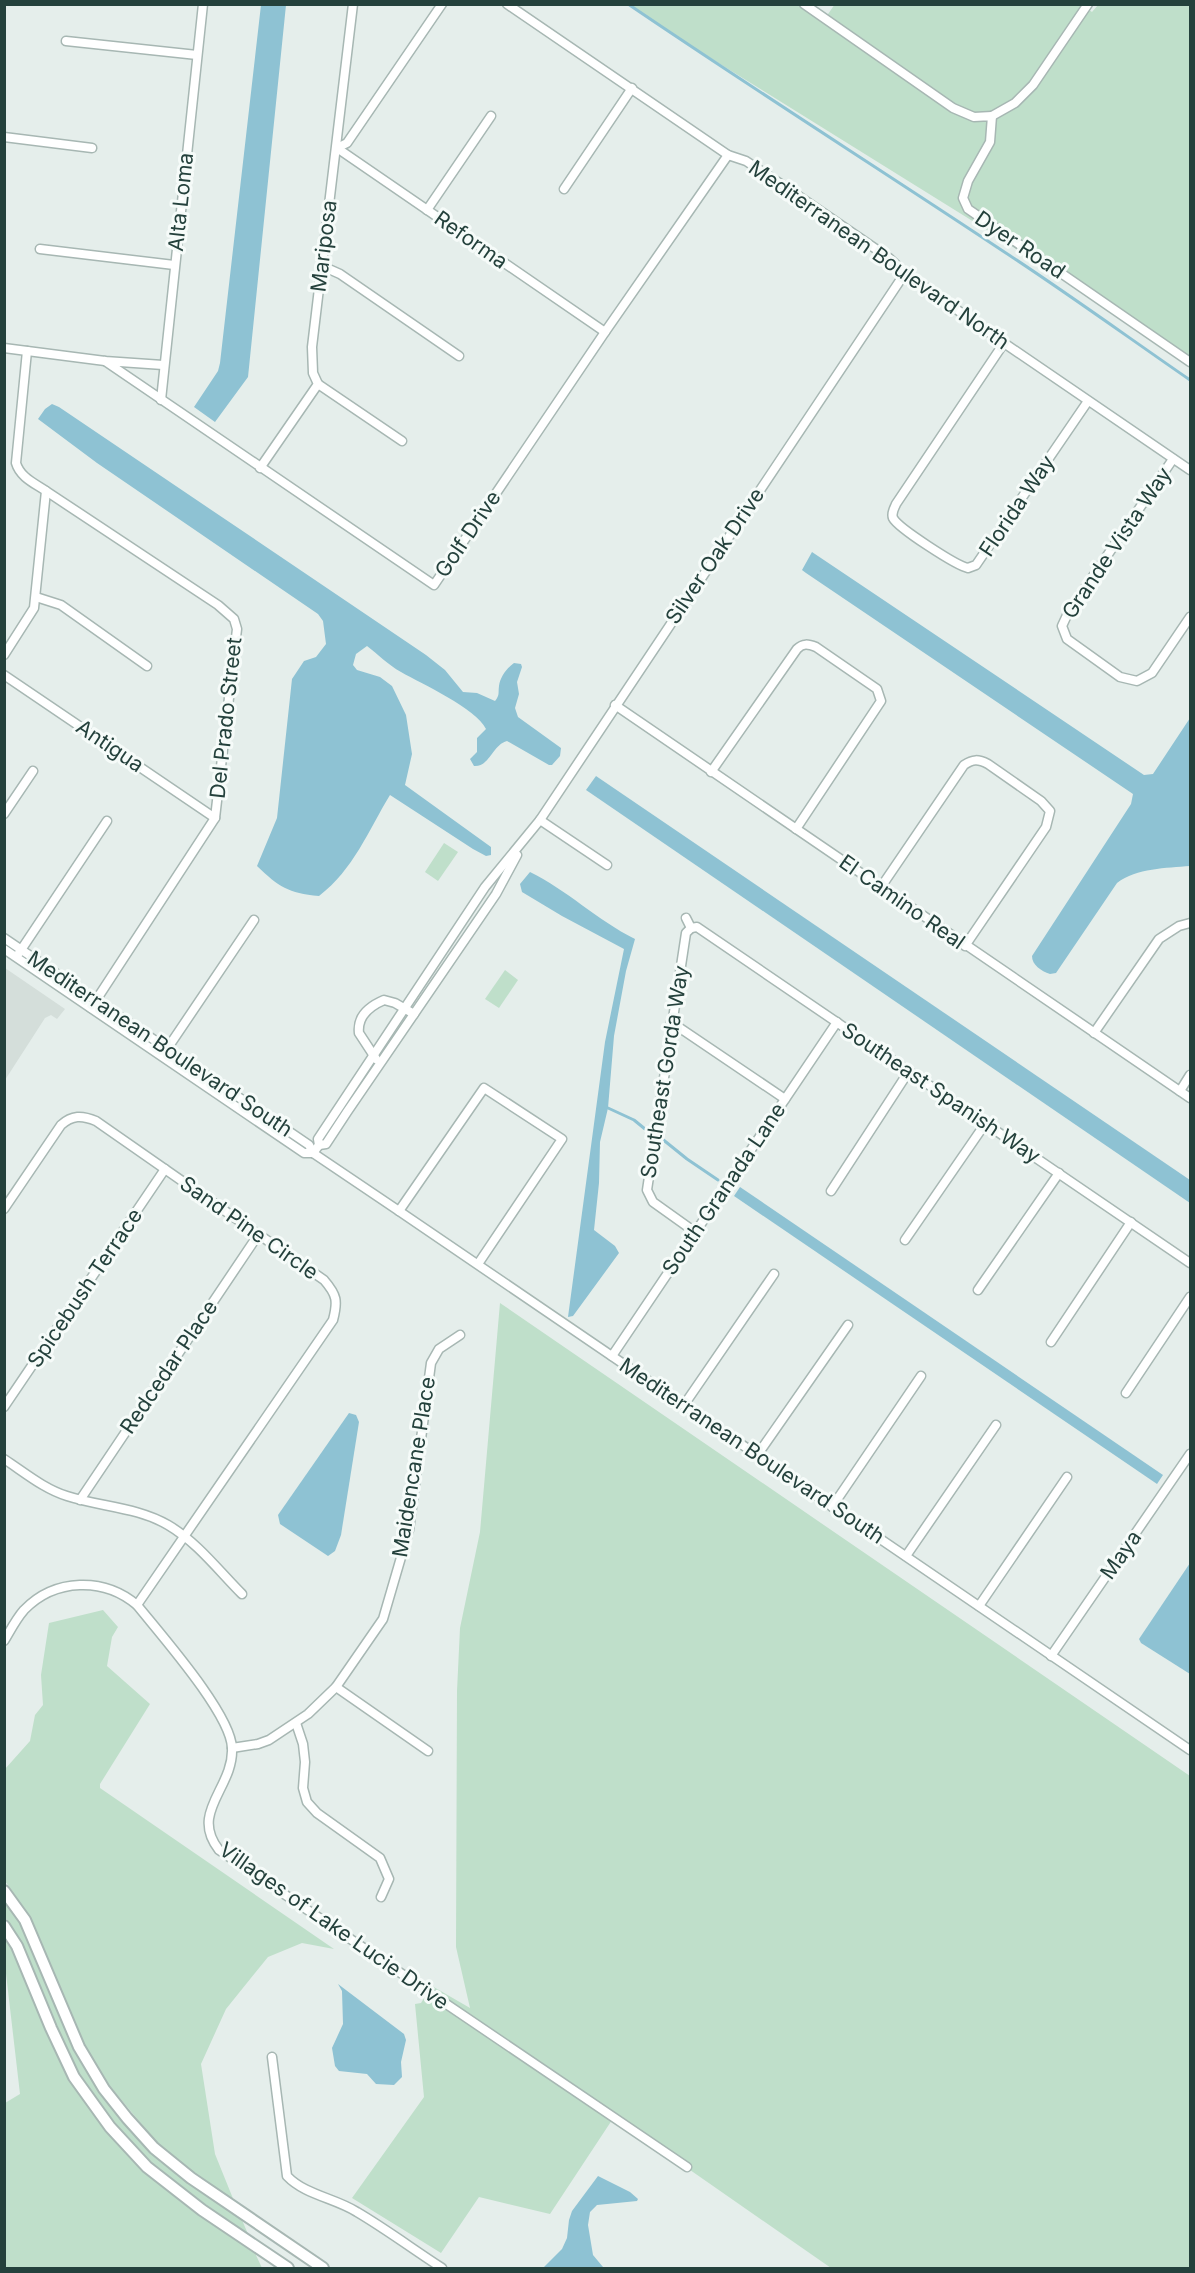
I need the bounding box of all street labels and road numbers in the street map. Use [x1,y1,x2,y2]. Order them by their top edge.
street label: Alta Loma [163,151,198,253]
street label: Mediterranean Boulevard North [744,155,1014,354]
street label: Mariposa [305,199,342,293]
street label: Reforma [430,205,513,274]
street label: Dyer Road [970,205,1070,284]
street label: Florida Way [974,450,1060,561]
street label: Grande Vista Way [1057,462,1177,623]
street label: Silver Oak Drive [660,483,769,628]
street label: Golf Drive [430,486,506,582]
street label: Del Prado Street [205,636,246,800]
street label: Antigua [72,714,149,777]
street label: El Camino Real [835,849,970,954]
street label: Mediterranean Boulevard South [23,945,298,1142]
street label: Southeast Gorda Way [635,964,694,1180]
street label: Southeast Spanish Way [837,1017,1045,1168]
street label: South Granada Lane [657,1098,790,1279]
street label: Sand Pine Circle [175,1171,323,1285]
street label: Spicebush Terrace [22,1203,147,1372]
street label: Redcedar Place [115,1295,222,1438]
street label: Mediterranean Boulevard South [615,1352,890,1549]
street label: Maidencane Place [387,1375,440,1559]
street label: Maya [1095,1525,1146,1584]
street label: Villages of Lake Lucie Drive [215,1837,454,2015]

